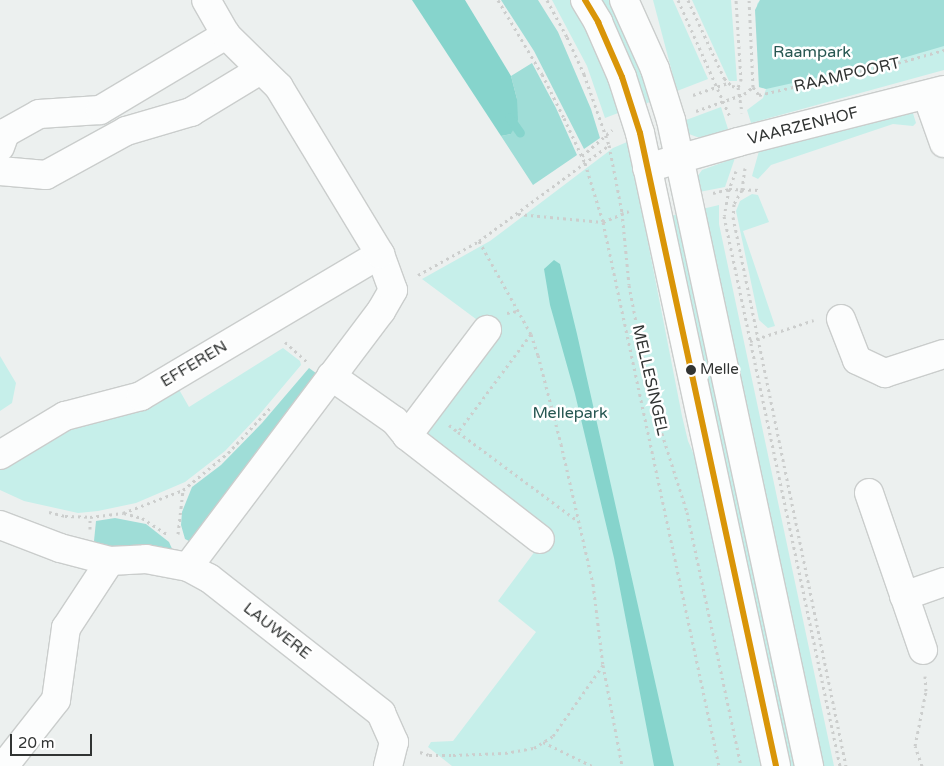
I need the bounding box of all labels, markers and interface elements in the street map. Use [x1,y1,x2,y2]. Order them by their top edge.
park label: Raampark [773,42,851,62]
street label: RAAMPOORT [792,53,902,97]
street label: VAARZENHOF [746,103,860,149]
street label: MELLESINGEL [628,323,672,437]
street label: EFFEREN [157,337,231,391]
place label: Melle [700,361,739,379]
marker: Melle [686,365,696,375]
park label: Mellepark [532,403,608,423]
street label: LAUWERE [239,599,315,663]
scale bar [12,724,95,756]
text: 20 m [18,734,55,752]

